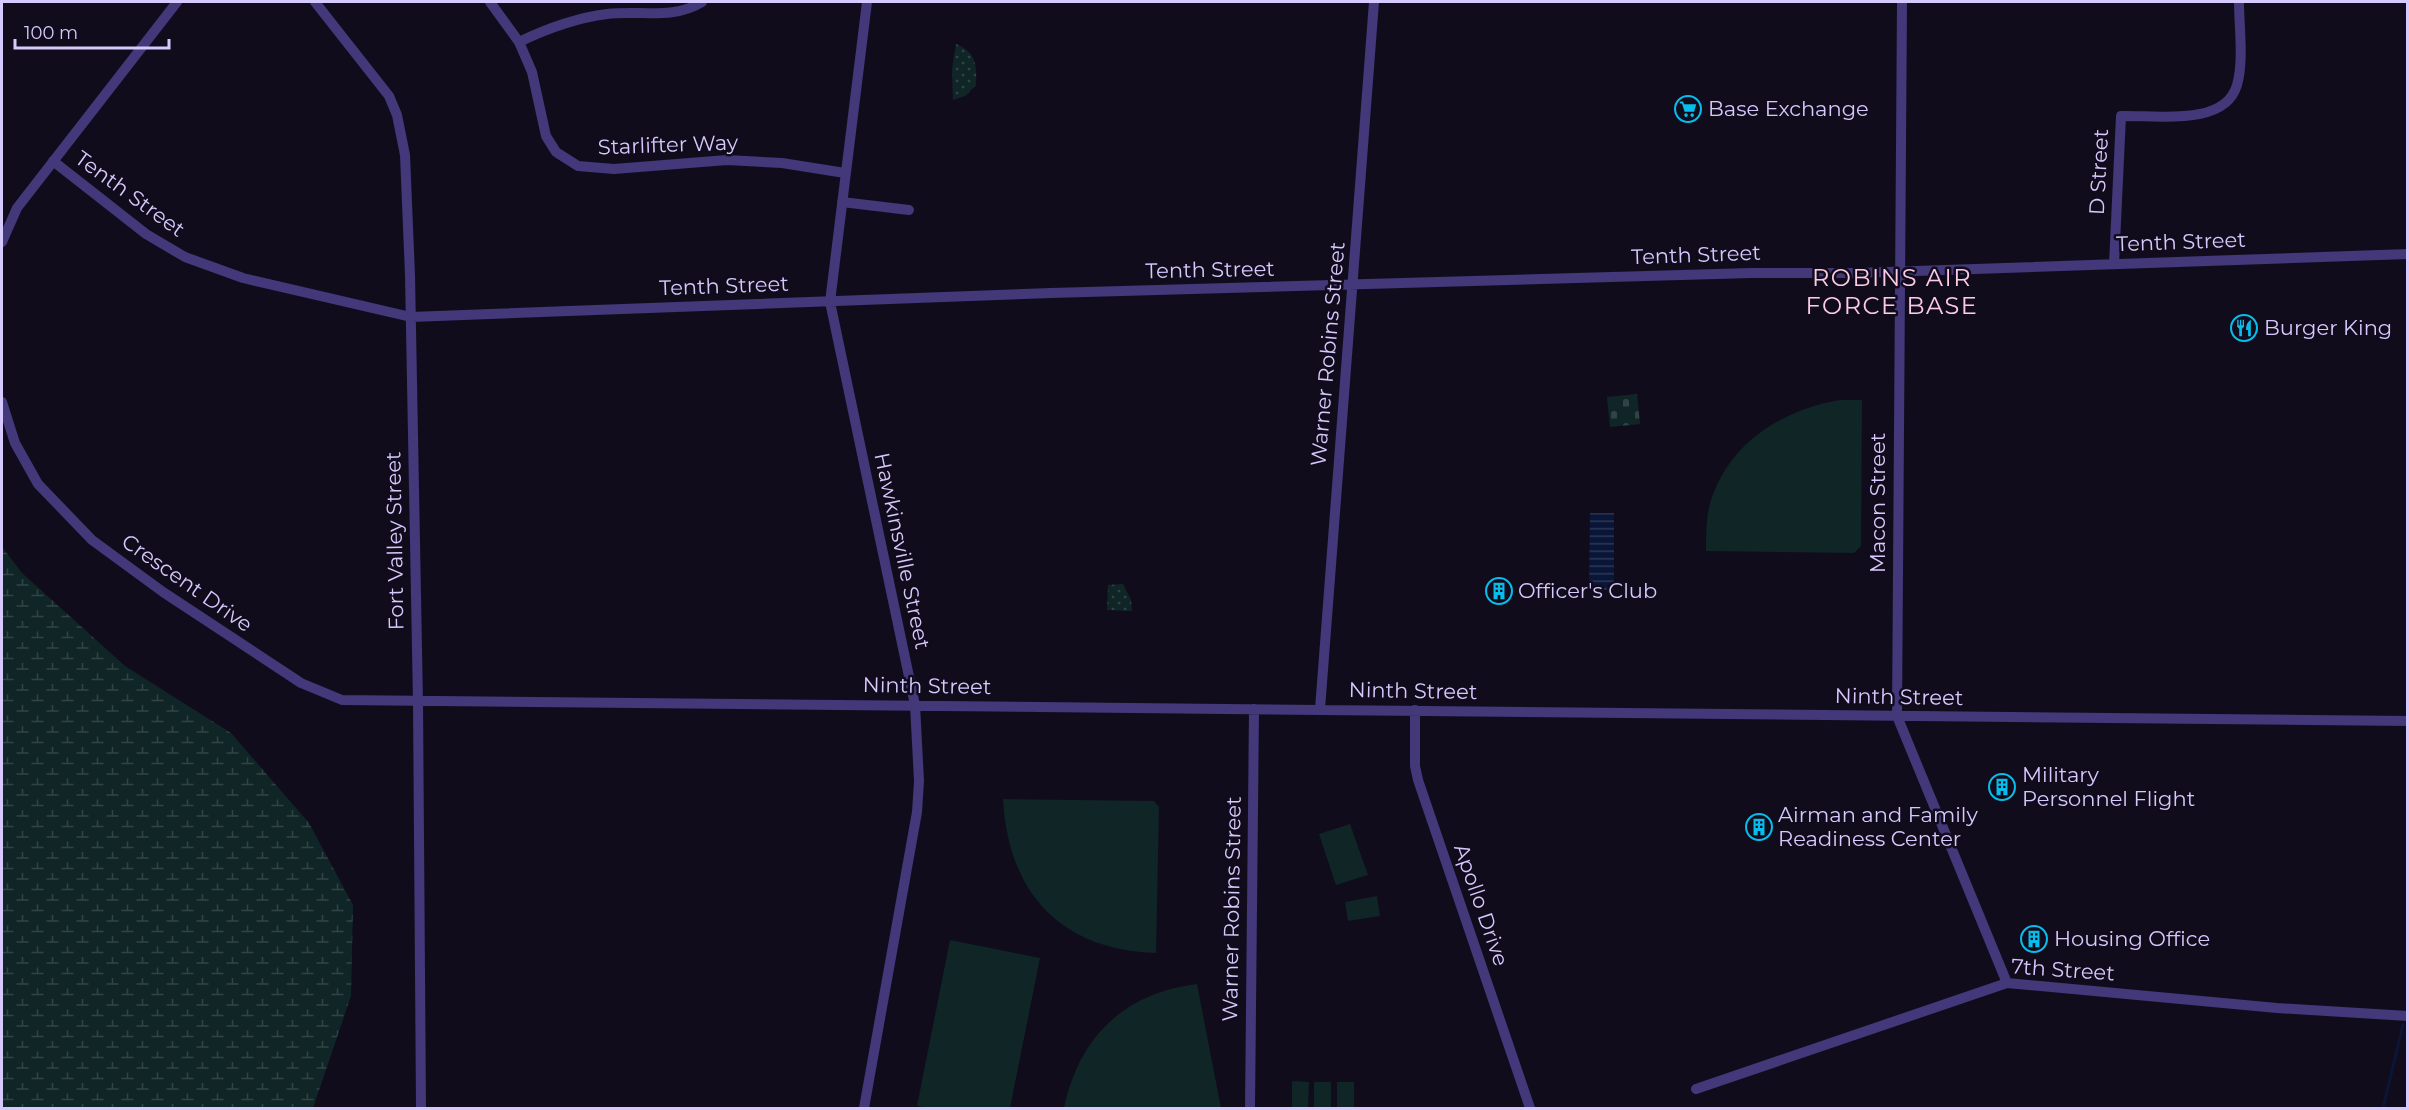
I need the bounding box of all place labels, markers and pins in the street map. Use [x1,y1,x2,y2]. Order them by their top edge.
supermarket icon: Base Exchange [1673,94,1703,124]
place label: Base Exchange [1708,96,1869,121]
restaurant icon: Burger King [2229,313,2259,343]
place label: Burger King [2264,315,2392,340]
building icon: Officer's Club [1484,576,1514,606]
place label: Officer's Club [1518,578,1657,603]
place label: Military Personnel Flight [2022,762,2195,811]
building icon: Military Personnel Flight [1987,772,2017,802]
place label: Airman and Family Readiness Center [1778,802,1978,851]
building icon: Airman and Family Readiness Center [1744,812,1774,842]
building icon: Housing Office [2019,924,2049,954]
place label: Housing Office [2054,926,2210,951]

